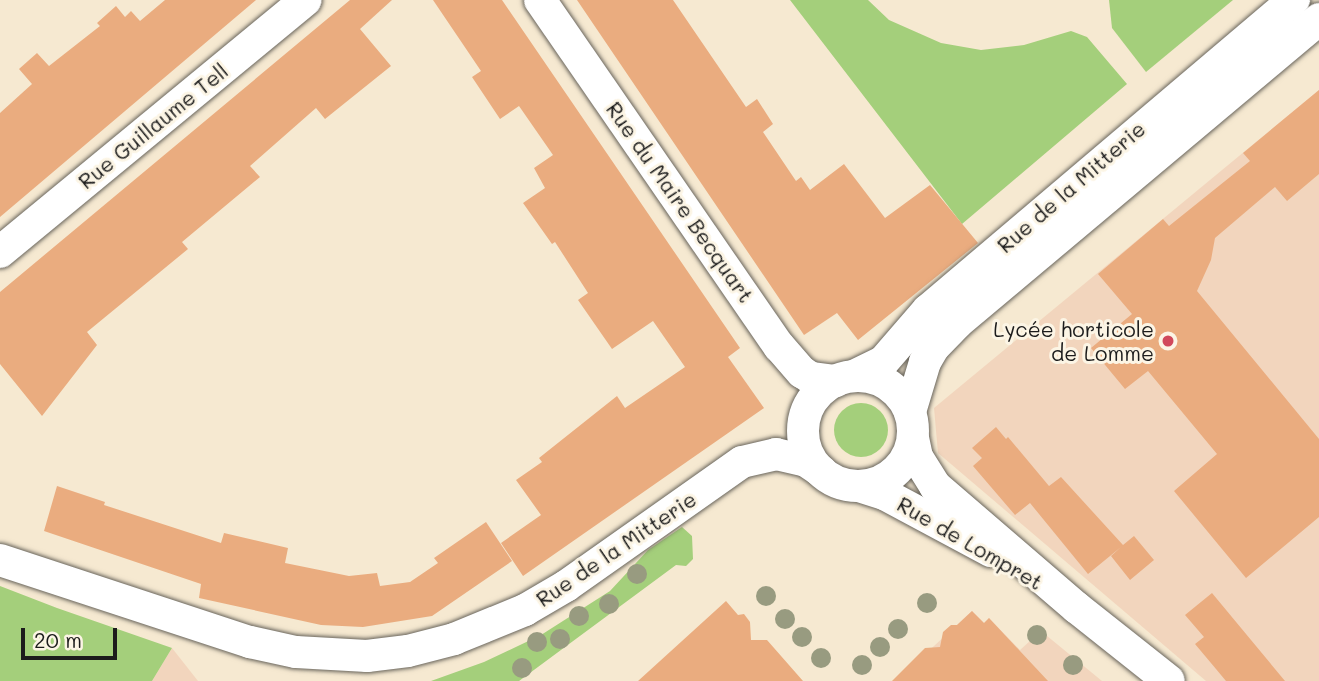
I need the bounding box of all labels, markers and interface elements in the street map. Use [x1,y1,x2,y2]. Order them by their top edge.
street label: Rue Guillaume Tell [73,58,233,194]
street label: Rue du Maire Becquart [601,97,759,307]
street label: Rue de la Mitterie [992,116,1150,258]
place label: Lycée horticole de Lomme [993,316,1154,366]
marker: Lycée horticole de Lomme [1160,333,1176,349]
street label: Rue de la Mitterie [531,486,701,612]
street label: Rue de Lompret [893,491,1047,595]
scale bar [24,614,121,658]
text: 20 m [34,626,82,653]

